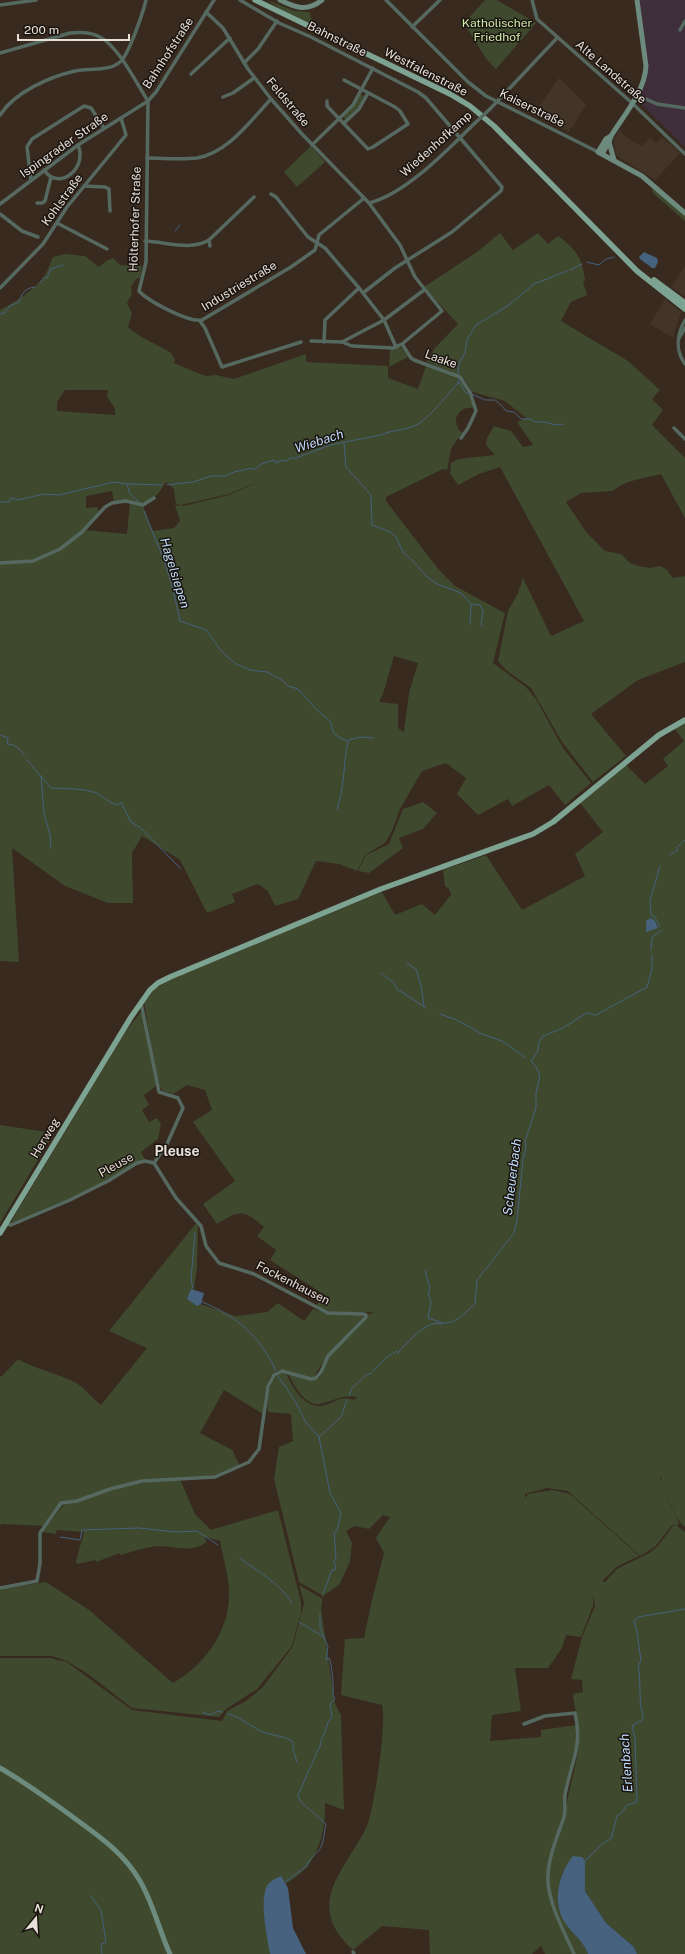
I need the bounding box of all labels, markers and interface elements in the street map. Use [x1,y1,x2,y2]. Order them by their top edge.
street label: Bahnhofstraße [140,15,196,91]
scale bar [18,16,129,42]
park label: Katholischer Friedhof [462,16,532,44]
street label: Bahnstraße [305,19,369,59]
text: 200 m [24,23,59,37]
street label: Alte Landstraße [573,38,649,107]
street label: Westfalenstraße [382,45,470,99]
street label: Feldstraße [263,75,313,130]
street label: Kaiserstraße [497,86,567,130]
street label: Wiedenhofkamp [397,108,475,180]
street label: Ispingrader Straße [17,109,111,181]
street label: Hölterhofer Straße [126,166,144,272]
street label: Kohlstraße [39,171,86,229]
street label: Industriestraße [199,258,279,314]
street label: Laake [423,347,459,371]
water label: Wiebach [293,426,345,456]
water label: Hagelsiepen [157,536,193,610]
street label: Herweg [28,1115,62,1161]
water label: Scheuerbach [500,1138,524,1216]
district label: Pleuse [154,1143,200,1159]
street label: Pleuse [96,1150,136,1180]
street label: Fockenhausen [254,1258,332,1308]
water label: Erlenbach [616,1733,636,1793]
north arrow [16,1898,56,1938]
text: N [33,1901,45,1916]

